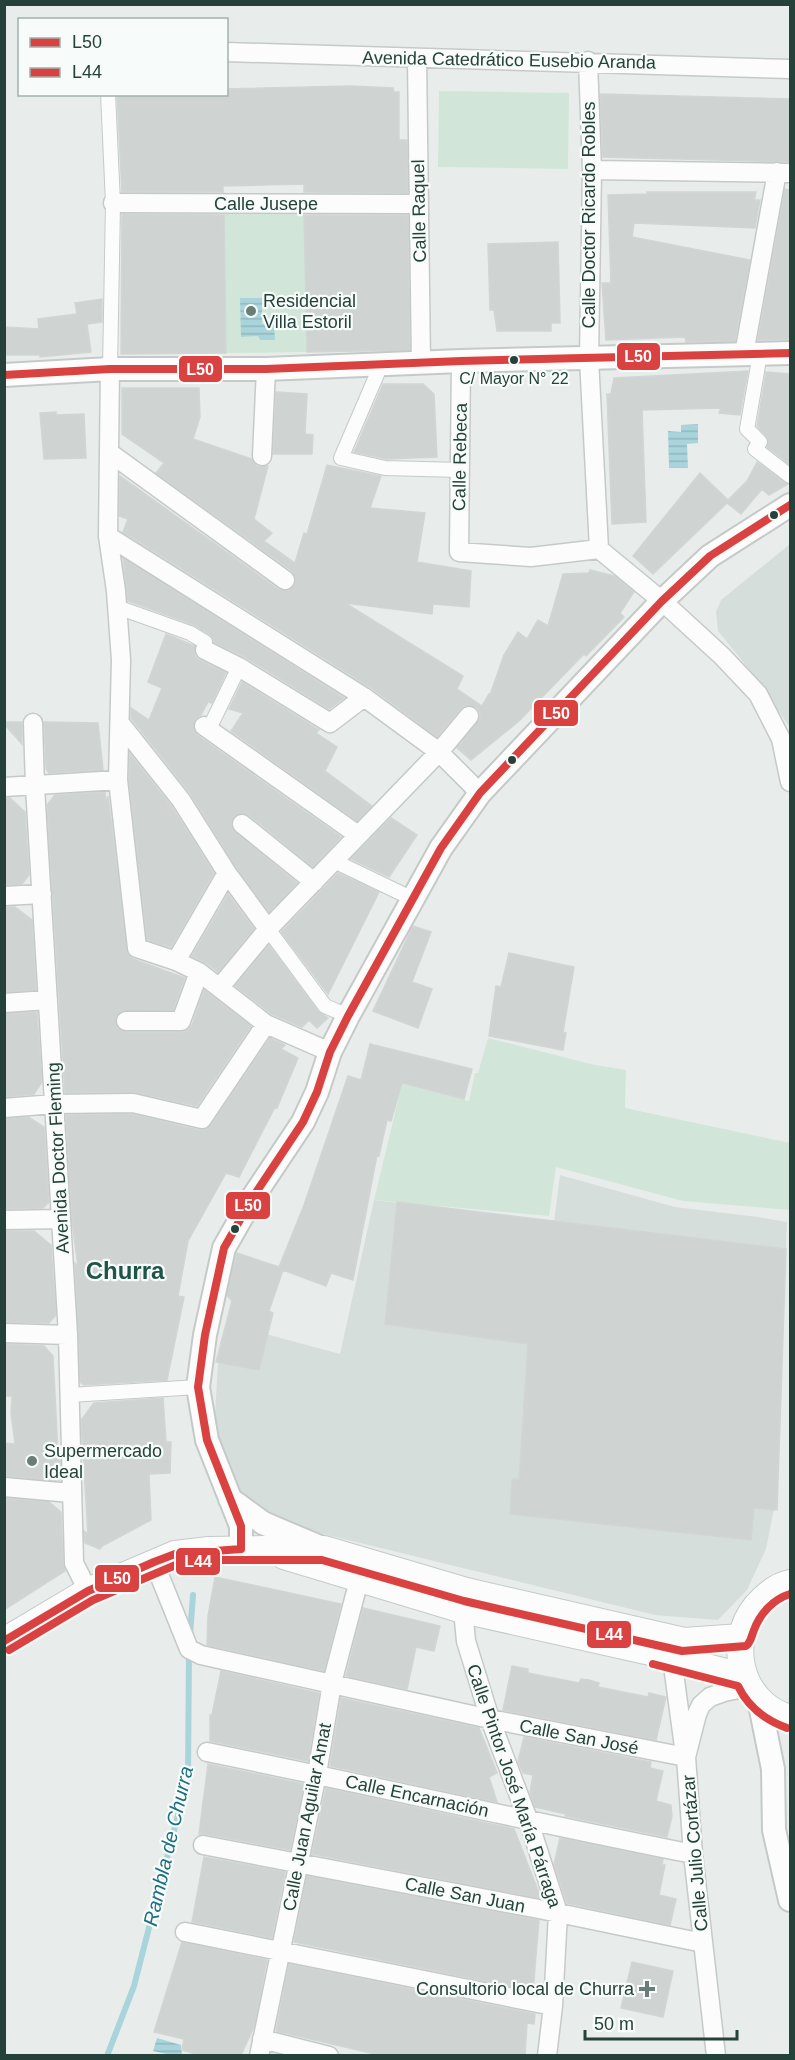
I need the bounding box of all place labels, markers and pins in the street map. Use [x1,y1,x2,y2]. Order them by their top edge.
place label: Residencial Villa Estoril [263,291,356,332]
marker: Residencial Villa Estoril [244,304,258,318]
marker: C/ Mayor N° 22 [508,354,520,366]
place label: C/ Mayor N° 22 [459,370,569,387]
unlabelled marker [768,509,780,521]
unlabelled marker [506,754,518,766]
unlabelled marker [229,1223,241,1235]
place label: Supermercado Ideal [44,1441,162,1482]
marker: Supermercado Ideal [25,1454,39,1468]
place label: Consultorio local de Churra [416,1979,635,1999]
marker: Consultorio local de Churra [638,1980,656,1998]

